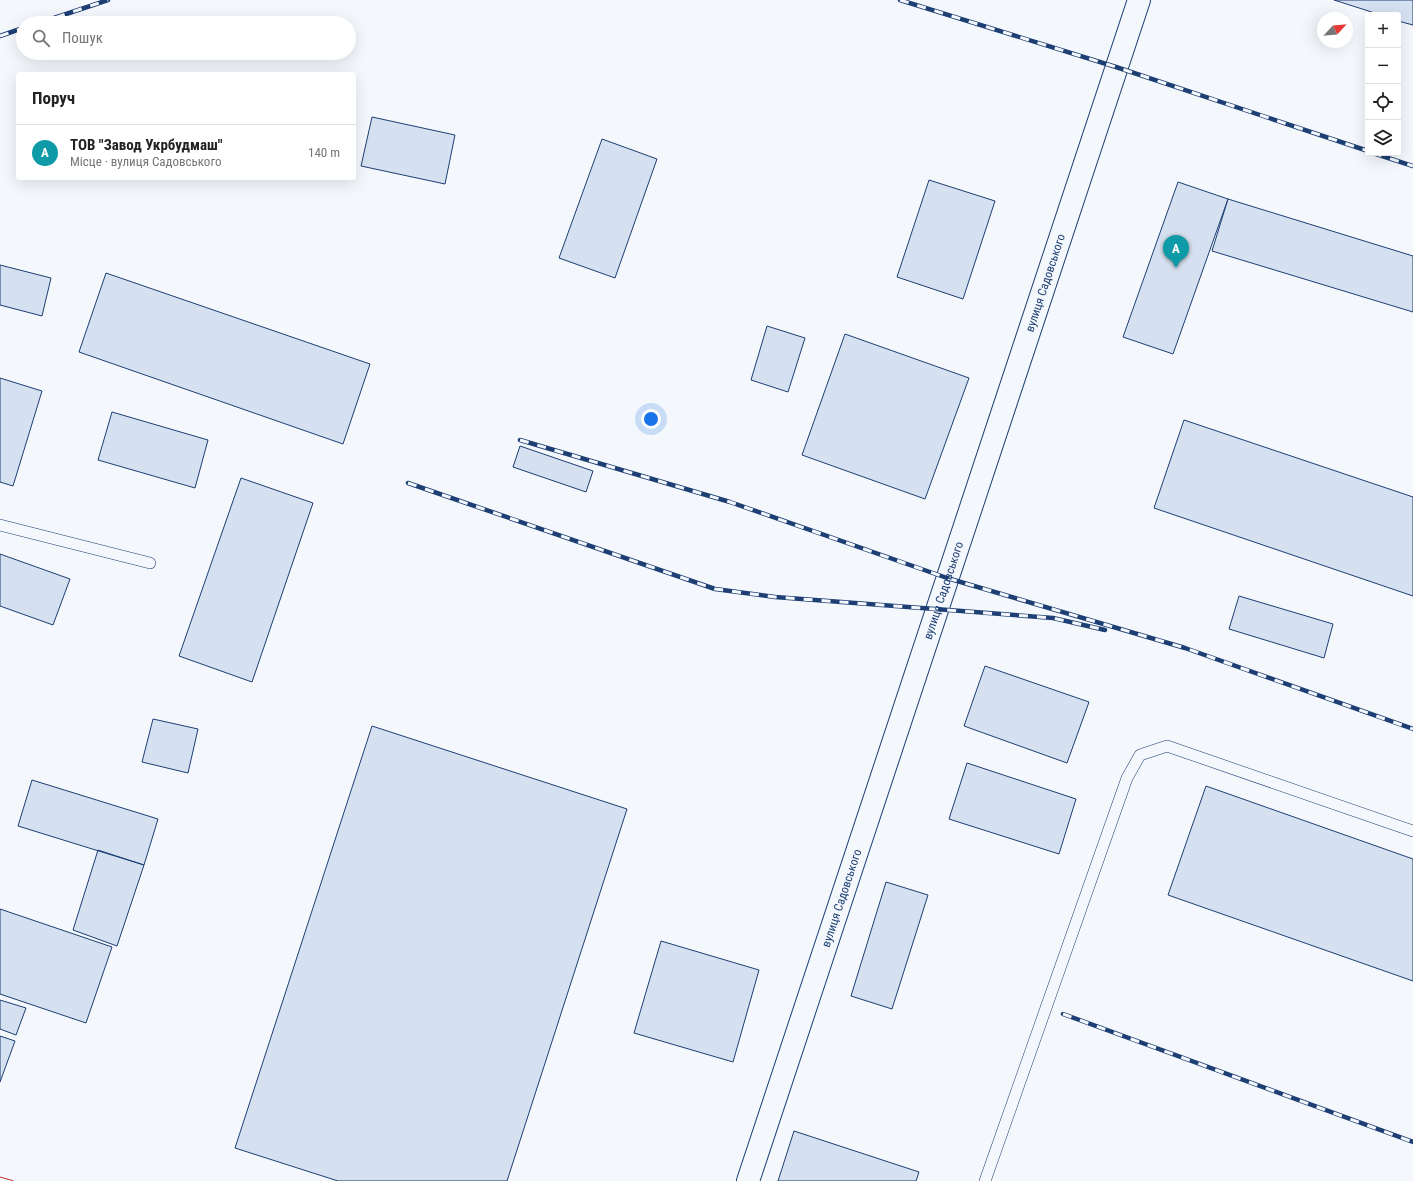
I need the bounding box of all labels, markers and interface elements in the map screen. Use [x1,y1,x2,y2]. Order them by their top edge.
north arrow [1317,12,1353,48]
map controls [1365,12,1401,156]
button: + [1365,12,1401,48]
search box [16,16,356,60]
icon: search [30,27,52,49]
text: Пошук [62,29,103,47]
button: − [1365,48,1401,84]
button: locate [1365,84,1401,120]
text: Поруч [32,88,75,108]
button: layers [1365,120,1401,156]
text: ТОВ "Завод Укрбудмаш" [70,136,223,154]
text: A [41,145,49,160]
text: 140 m [308,145,340,160]
text: Місце · вулиця Садовського [70,154,222,169]
street label: вулиця Садовського [1023,232,1068,334]
pin: A [1163,235,1189,268]
your location [641,409,661,429]
street label: вулиця Садовського [921,540,966,641]
street label: вулиця Садовського [819,847,864,949]

